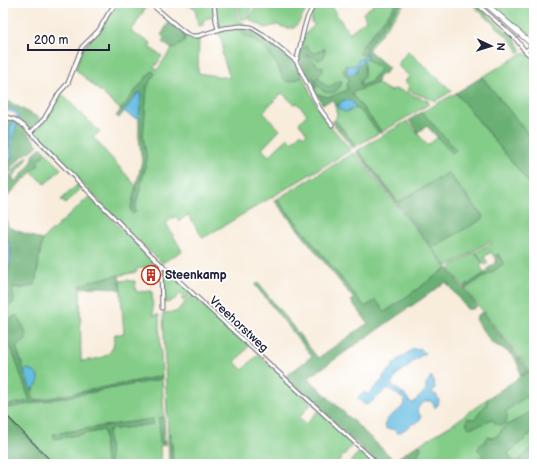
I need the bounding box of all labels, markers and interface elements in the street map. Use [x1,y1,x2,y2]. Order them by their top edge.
scale bar [28,26,109,52]
north arrow [471,26,511,66]
text: 200 m [34,33,68,48]
text: N [494,42,507,51]
building icon: Steenkamp [140,264,162,286]
place label: Steenkamp [165,268,227,283]
street label: Vreehorstweg [206,293,271,356]

